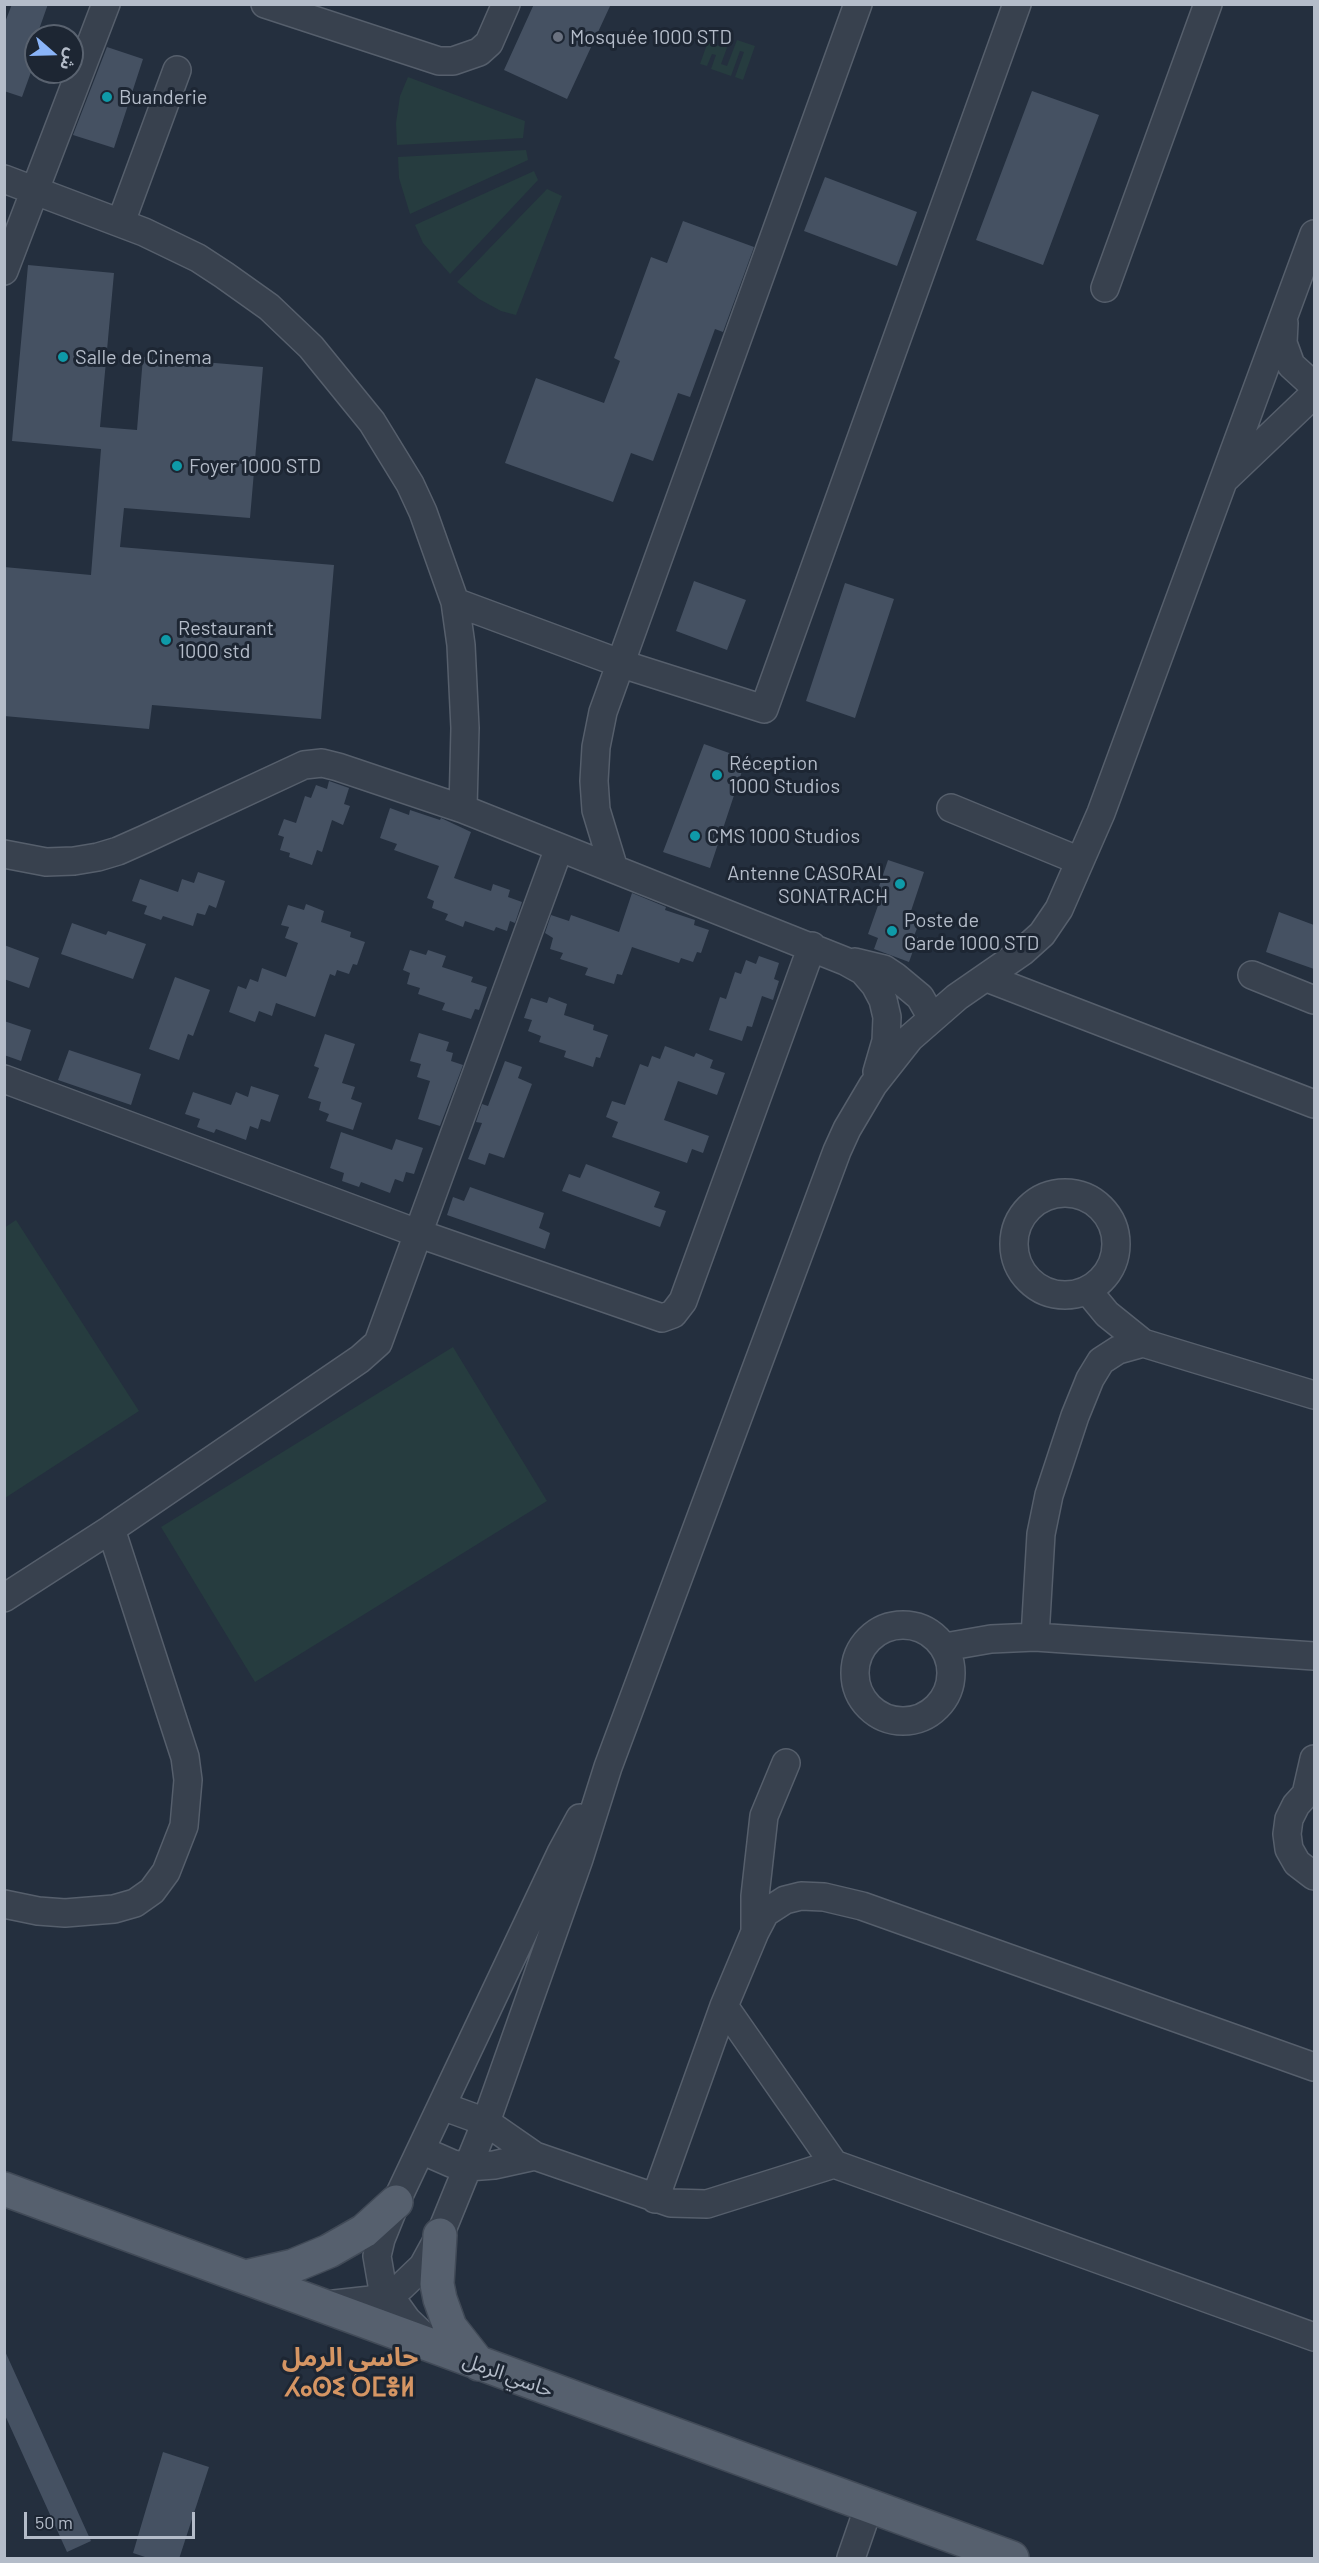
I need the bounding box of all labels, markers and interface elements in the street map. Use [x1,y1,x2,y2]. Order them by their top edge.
north arrow [24,24,84,84]
place label: Mosquée 1000 STD [570,25,732,49]
marker: Mosquée 1000 STD [551,30,565,44]
text: ش [57,46,82,73]
place label: Buanderie [119,85,207,109]
marker: Buanderie [100,90,114,104]
place label: Salle de Cinema [75,345,212,369]
marker: Salle de Cinema [56,350,70,364]
place label: Foyer 1000 STD [189,454,321,478]
marker: Foyer 1000 STD [170,459,184,473]
place label: Restaurant 1000 std [178,616,274,663]
marker: Restaurant 1000 std [159,633,173,647]
place label: Réception 1000 Studios [729,751,840,798]
marker: Réception 1000 Studios [710,768,724,782]
place label: CMS 1000 Studios [707,824,860,848]
marker: CMS 1000 Studios [688,829,702,843]
place label: Antenne CASORAL SONATRACH [727,861,888,908]
marker: Antenne CASORAL SONATRACH [893,877,907,891]
place label: Poste de Garde 1000 STD [904,908,1039,955]
marker: Poste de Garde 1000 STD [885,924,899,938]
district label: حاسي الرمل ⵃⴰⵙⵉ ⵔⵎⴻⵍ [282,2341,418,2402]
street label: حاسي الرمل [460,2348,556,2402]
scale bar [27,2500,198,2538]
text: 50 m [35,2511,73,2533]

